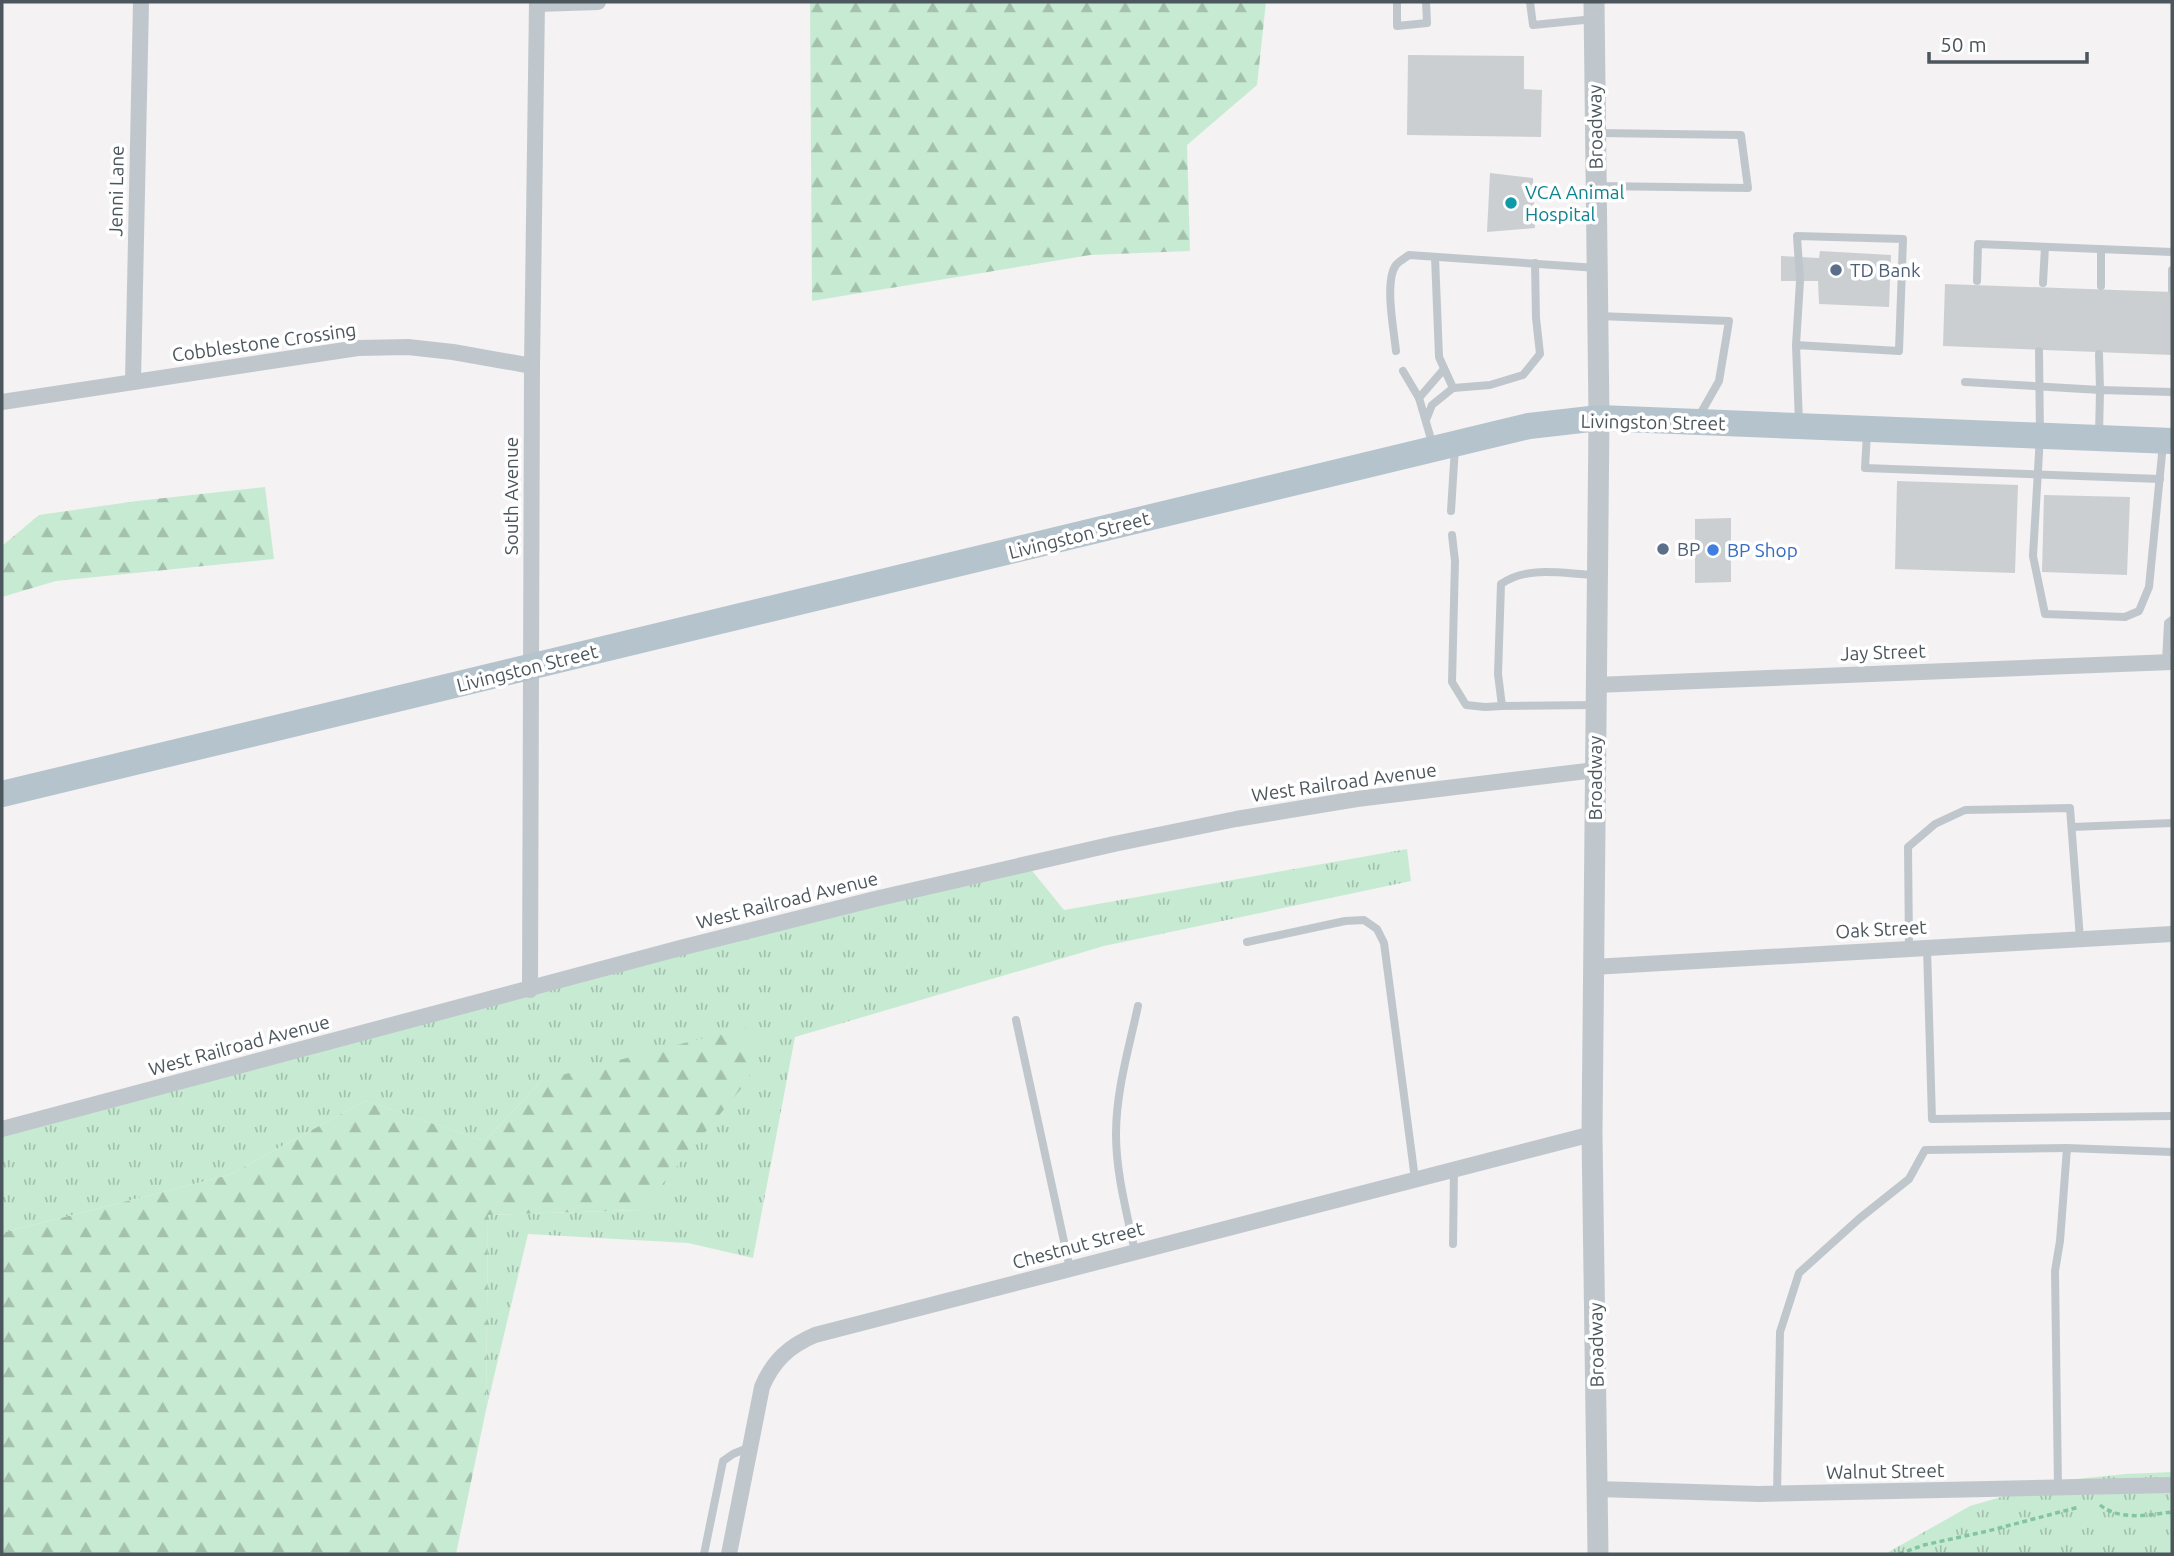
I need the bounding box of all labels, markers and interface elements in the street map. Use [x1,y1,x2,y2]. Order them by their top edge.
scale bar [1929,21,2086,65]
text: 50 m [1940,32,1987,56]
street label: Broadway [1583,84,1607,170]
street label: Jenni Lane [104,145,128,237]
place label: VCA Animal Hospital [1525,181,1625,225]
marker: VCA Animal Hospital [1503,195,1519,211]
place label: TD Bank [1850,259,1921,281]
marker: TD Bank [1828,262,1844,278]
street label: Cobblestone Crossing [170,318,358,366]
street label: Livingston Street [1580,410,1726,434]
street label: South Avenue [500,437,522,555]
street label: Livingston Street [1006,507,1153,563]
place label: BP [1677,538,1700,560]
place label: BP Shop [1727,539,1798,561]
marker: BP [1655,541,1671,557]
marker: BP Shop [1705,542,1721,558]
street label: Jay Street [1840,639,1927,664]
street label: Livingston Street [454,640,601,696]
street label: Broadway [1584,736,1606,820]
street label: West Railroad Avenue [1250,758,1438,806]
street label: West Railroad Avenue [694,867,880,933]
street label: Oak Street [1835,916,1928,942]
street label: West Railroad Avenue [146,1010,332,1080]
street label: Chestnut Street [1010,1217,1147,1273]
street label: Broadway [1584,1302,1608,1388]
street label: Walnut Street [1826,1459,1945,1483]

